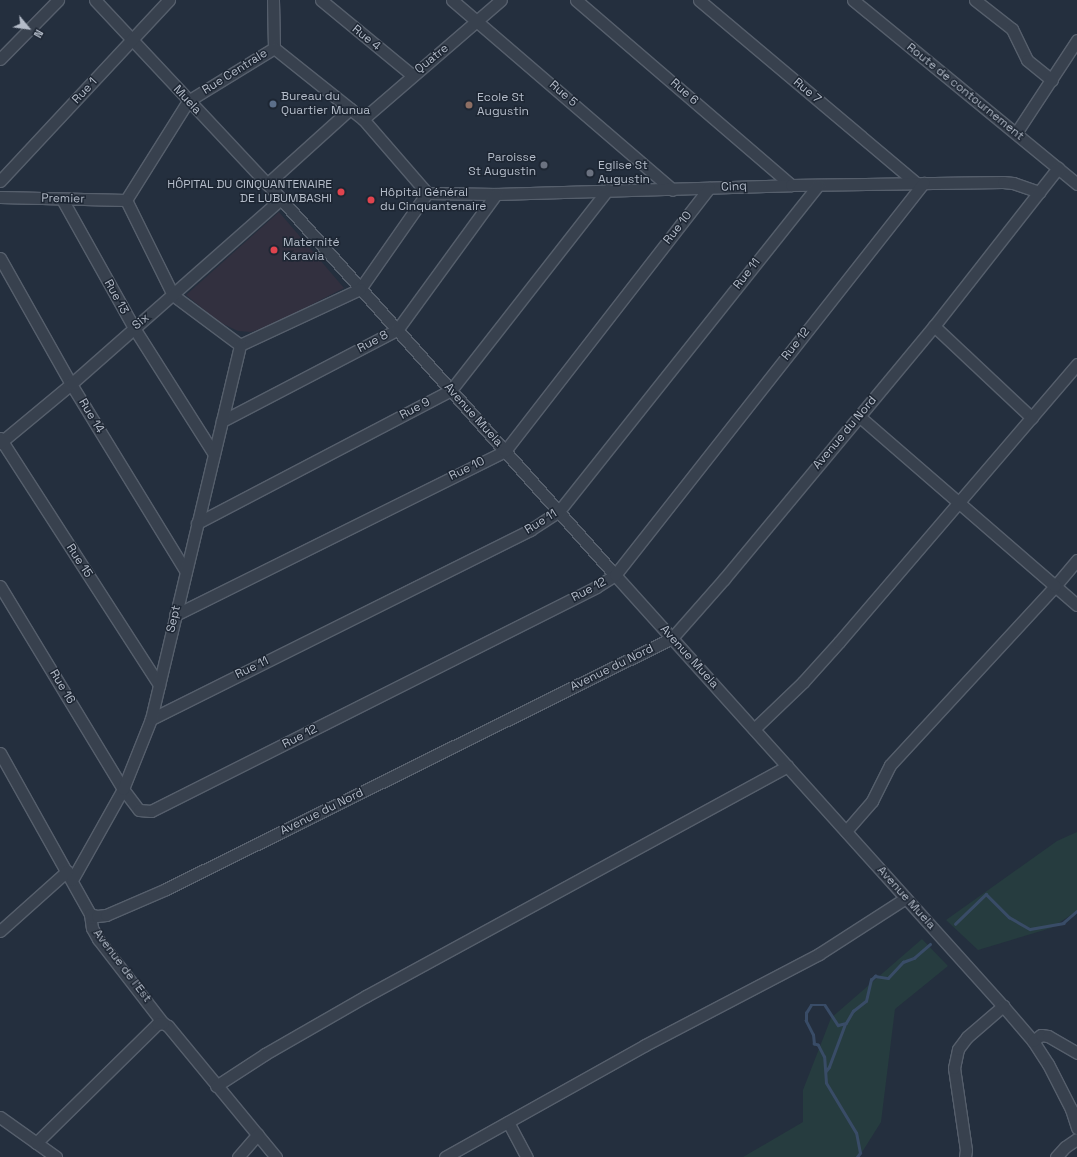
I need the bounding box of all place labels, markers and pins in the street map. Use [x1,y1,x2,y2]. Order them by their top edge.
place label: Bureau du Quartier Munua [281,90,370,118]
place label: Ecole St Augustin [477,91,529,119]
marker: Bureau du Quartier Munua [268,99,278,109]
marker: Ecole St Augustin [464,100,474,110]
place label: Paroisse St Augustin [468,151,536,179]
place label: Eglise St Augustin [598,159,650,187]
marker: Paroisse St Augustin [539,160,549,170]
marker: Eglise St Augustin [585,168,595,178]
place label: HÔPITAL DU CINQUANTENAIRE DE LUBUMBASHI [167,178,332,206]
marker: HÔPITAL DU CINQUANTENAIRE DE LUBUMBASHI [335,186,347,198]
place label: Hôpital Général du Cinquantenaire [380,186,486,214]
marker: Hôpital Général du Cinquantenaire [365,194,377,206]
place label: Maternité Karavia [283,236,340,264]
marker: Maternité Karavia [268,244,280,256]

